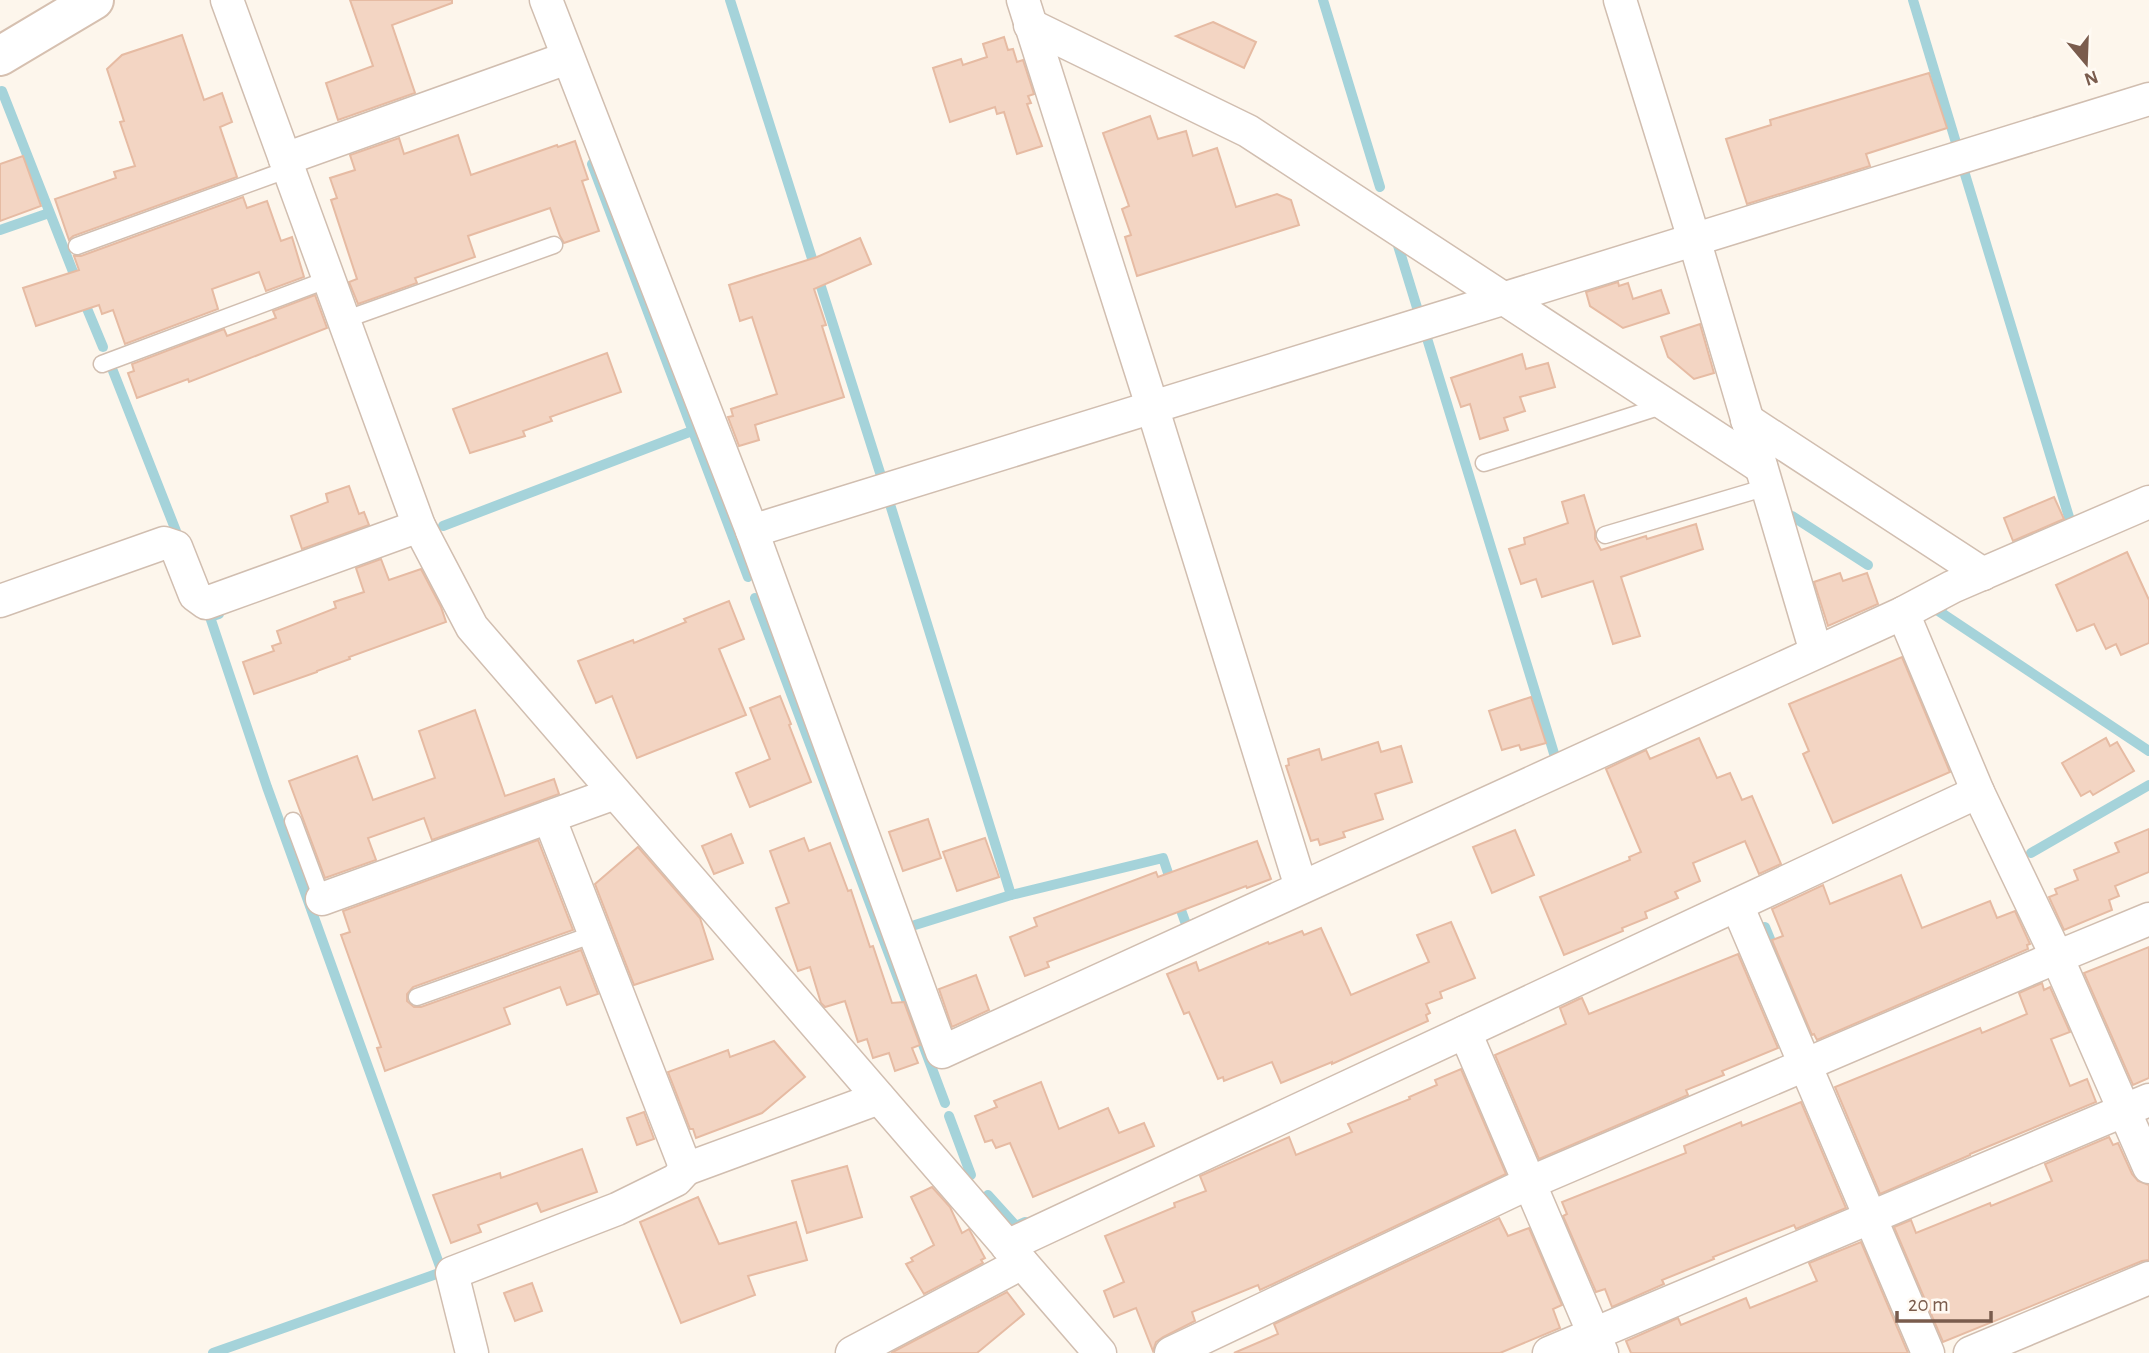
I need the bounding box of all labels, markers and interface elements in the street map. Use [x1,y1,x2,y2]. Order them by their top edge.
north arrow [2051,28,2121,98]
text: N [2082,67,2100,89]
scale bar [1897,1280,1992,1324]
text: 20 m [1908,1294,1949,1315]

